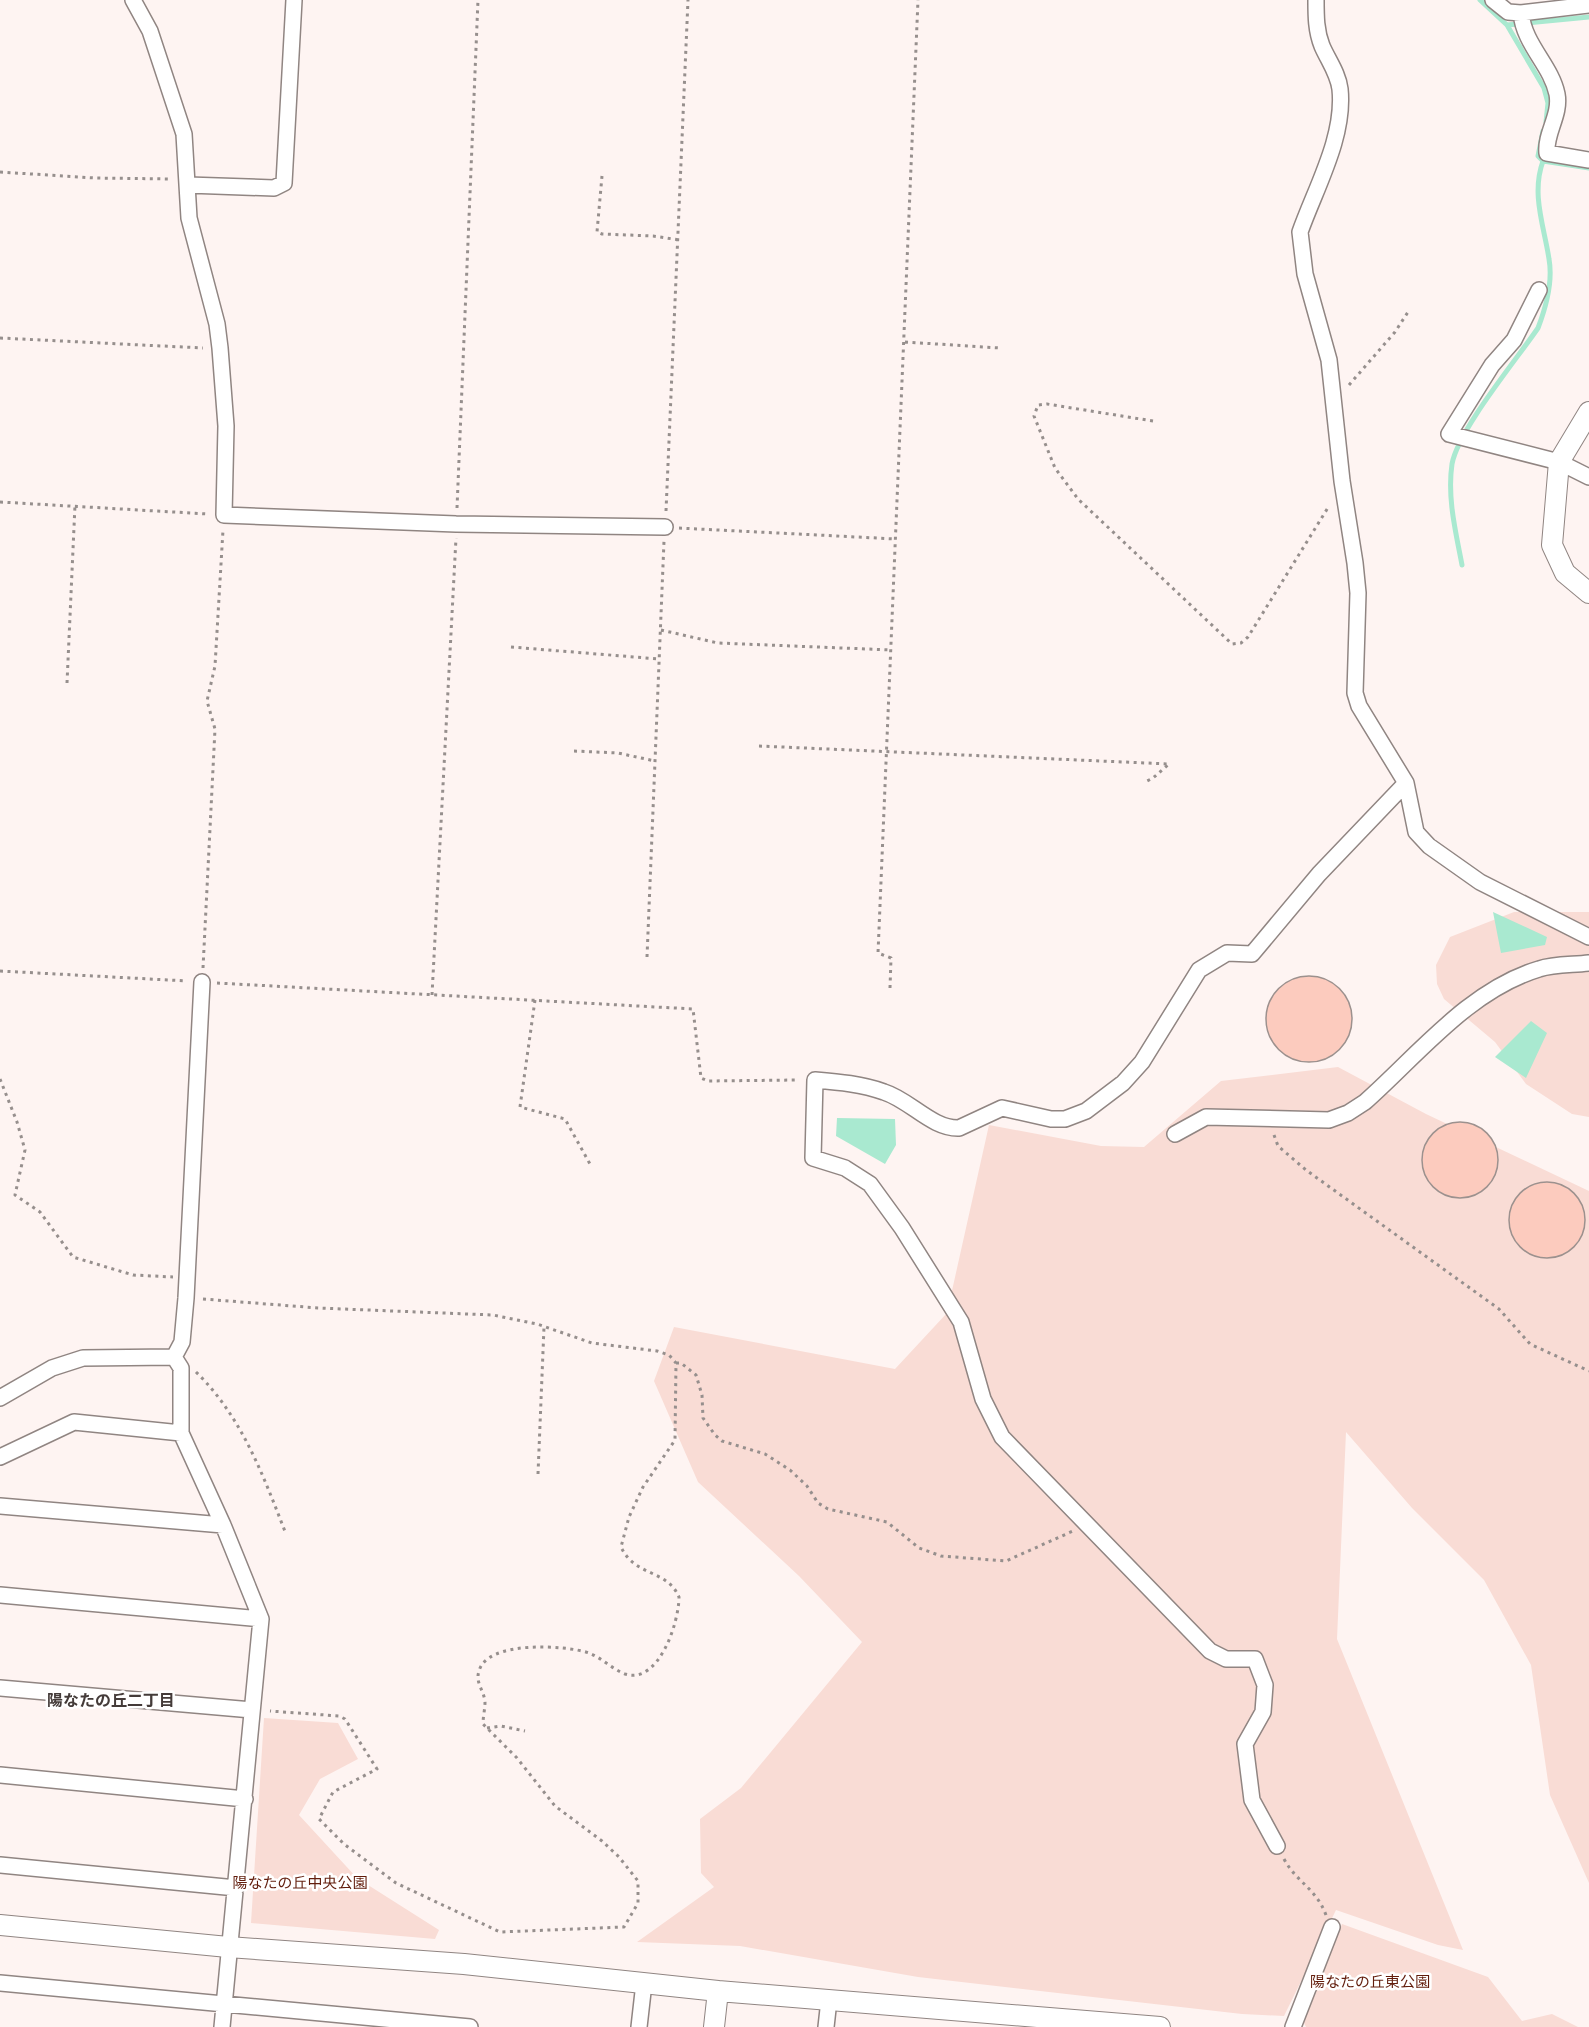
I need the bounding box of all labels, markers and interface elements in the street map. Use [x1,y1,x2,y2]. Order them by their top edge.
district label: 陽なたの丘二丁目 [47,1690,175,1712]
park label: 陽なたの丘中央公園 [232,1873,368,1893]
park label: 陽なたの丘東公園 [1310,1972,1430,1992]

